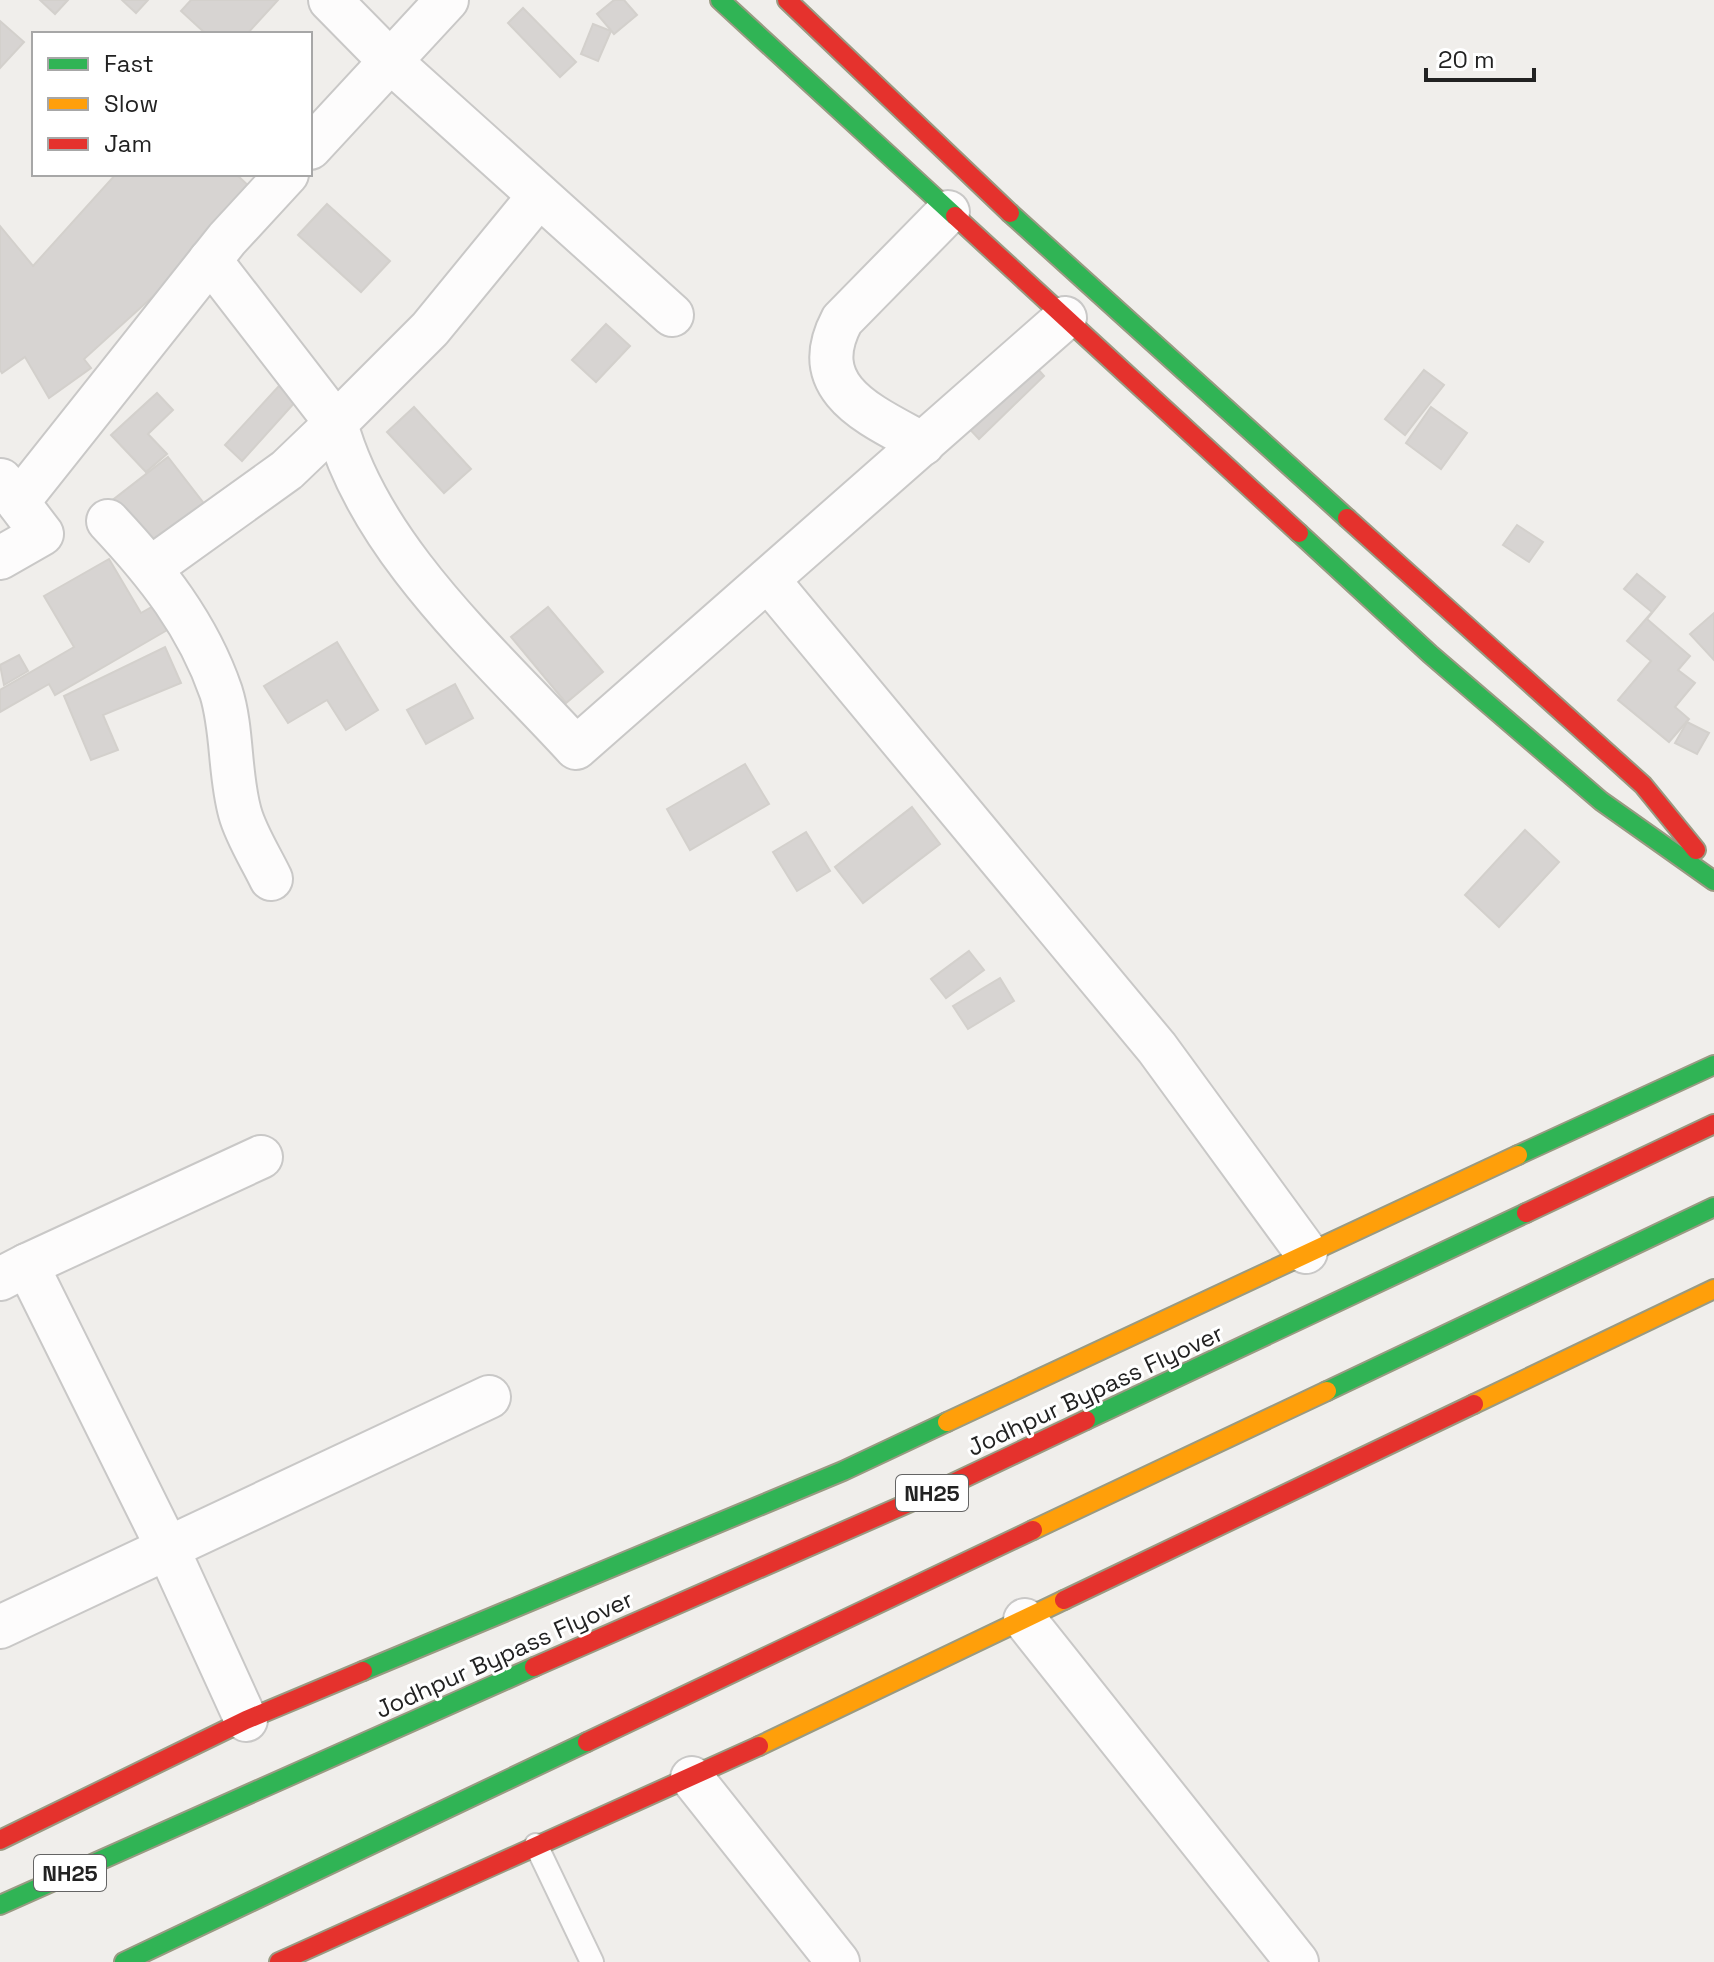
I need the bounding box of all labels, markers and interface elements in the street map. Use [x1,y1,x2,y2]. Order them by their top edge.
legend [32,32,312,176]
scale bar [1426,32,1534,82]
text: 20 m [1438,44,1495,75]
text: Fast [104,48,154,79]
text: Slow [104,88,158,119]
text: Jam [104,128,152,159]
street label: Jodhpur Bypass Flyover [962,1317,1228,1463]
road number: NH25 [896,1475,968,1511]
street label: Jodhpur Bypass Flyover [370,1583,638,1725]
road number: NH25 [34,1855,106,1891]

